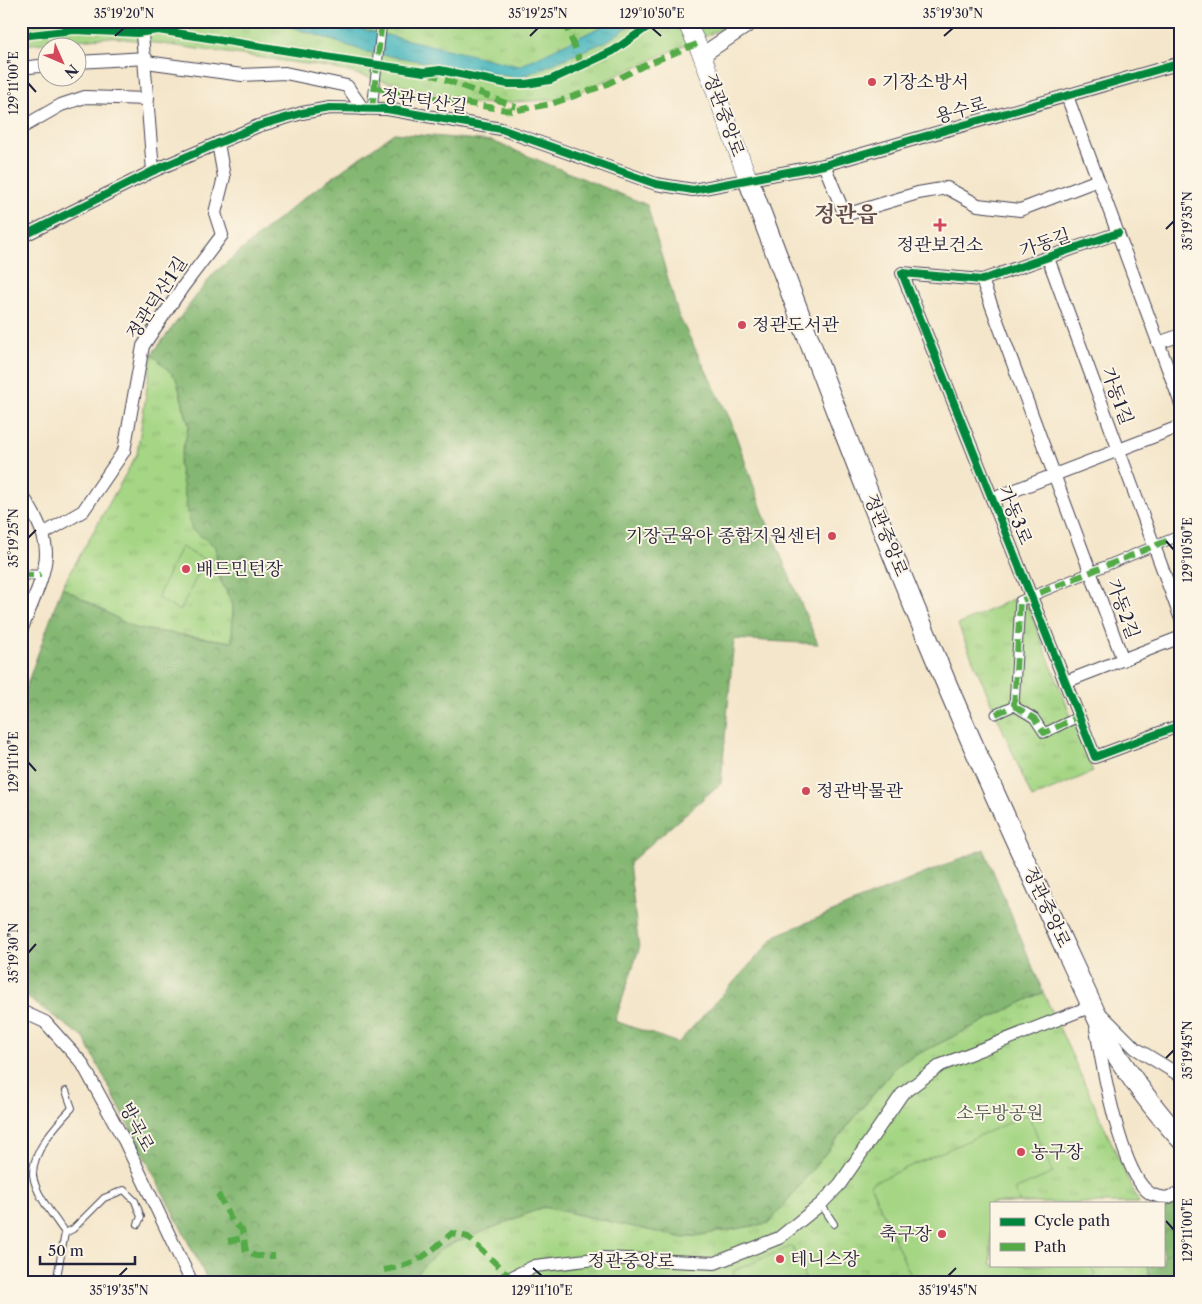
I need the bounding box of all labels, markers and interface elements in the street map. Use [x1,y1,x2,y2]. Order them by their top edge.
text: 35°19'20"N [94,6,154,21]
text: 35°19'25"N [508,6,568,21]
text: 129°10'50"E [619,6,685,21]
text: 35°19'30"N [923,6,983,21]
north arrow [38,38,88,88]
text: 129°11'00"E [6,51,21,115]
text: N [61,61,82,82]
street label: 정관중앙로 [699,70,749,160]
place label: 기장소방서 [882,71,969,93]
marker: 기장소방서 [866,76,878,88]
street label: 정관덕산길 [379,84,469,118]
street label: 용수로 [933,92,989,128]
text: 35°19'35"N [1180,191,1195,251]
district label: 정관읍 [814,201,878,228]
marker: 정관보건소 [933,218,947,232]
street label: 가동길 [1017,224,1073,262]
place label: 정관보건소 [897,234,983,256]
street label: 정관덕산1길 [122,252,192,344]
place label: 정관도서관 [752,314,840,336]
marker: 정관도서관 [736,319,748,331]
street label: 가동1길 [1096,364,1138,428]
street label: 가동3로 [993,482,1037,548]
street label: 정관중앙로 [860,491,912,579]
text: 35°19'25"N [6,508,21,568]
text: 129°10'50"E [1180,517,1195,583]
place label: 기장군육아 종합지원센터 [626,525,822,547]
marker: 기장군육아 종합지원센터 [826,530,838,542]
place label: 배드민턴장 [196,558,284,580]
marker: 배드민턴장 [180,563,192,575]
street label: 가동2길 [1102,576,1144,642]
text: 129°11'10"E [6,732,21,792]
place label: 정관박물관 [816,780,904,802]
marker: 정관박물관 [800,785,812,797]
street label: 정관중앙로 [1019,863,1075,951]
text: 35°19'30"N [6,923,21,983]
text: 35°19'45"N [1180,1020,1195,1079]
street label: 방곡로 [115,1099,159,1155]
park label: 소두방공원 [957,1102,1043,1124]
place label: 농구장 [1031,1141,1084,1163]
marker: 농구장 [1015,1146,1027,1158]
text: 129°11'00"E [1180,1198,1195,1262]
legend [990,1202,1164,1266]
text: Cycle path [1034,1211,1111,1230]
place label: 축구장 [880,1223,933,1245]
marker: 축구장 [936,1228,948,1240]
scale bar [40,1234,135,1266]
text: Path [1034,1237,1067,1256]
text: 50 m [48,1241,84,1260]
place label: 테니스장 [790,1248,860,1270]
street label: 정관중앙로 [588,1250,674,1272]
marker: 테니스장 [774,1253,786,1265]
text: 35°19'35"N [89,1283,149,1298]
text: 129°11'10"E [512,1283,572,1298]
text: 35°19'45"N [919,1283,978,1298]

